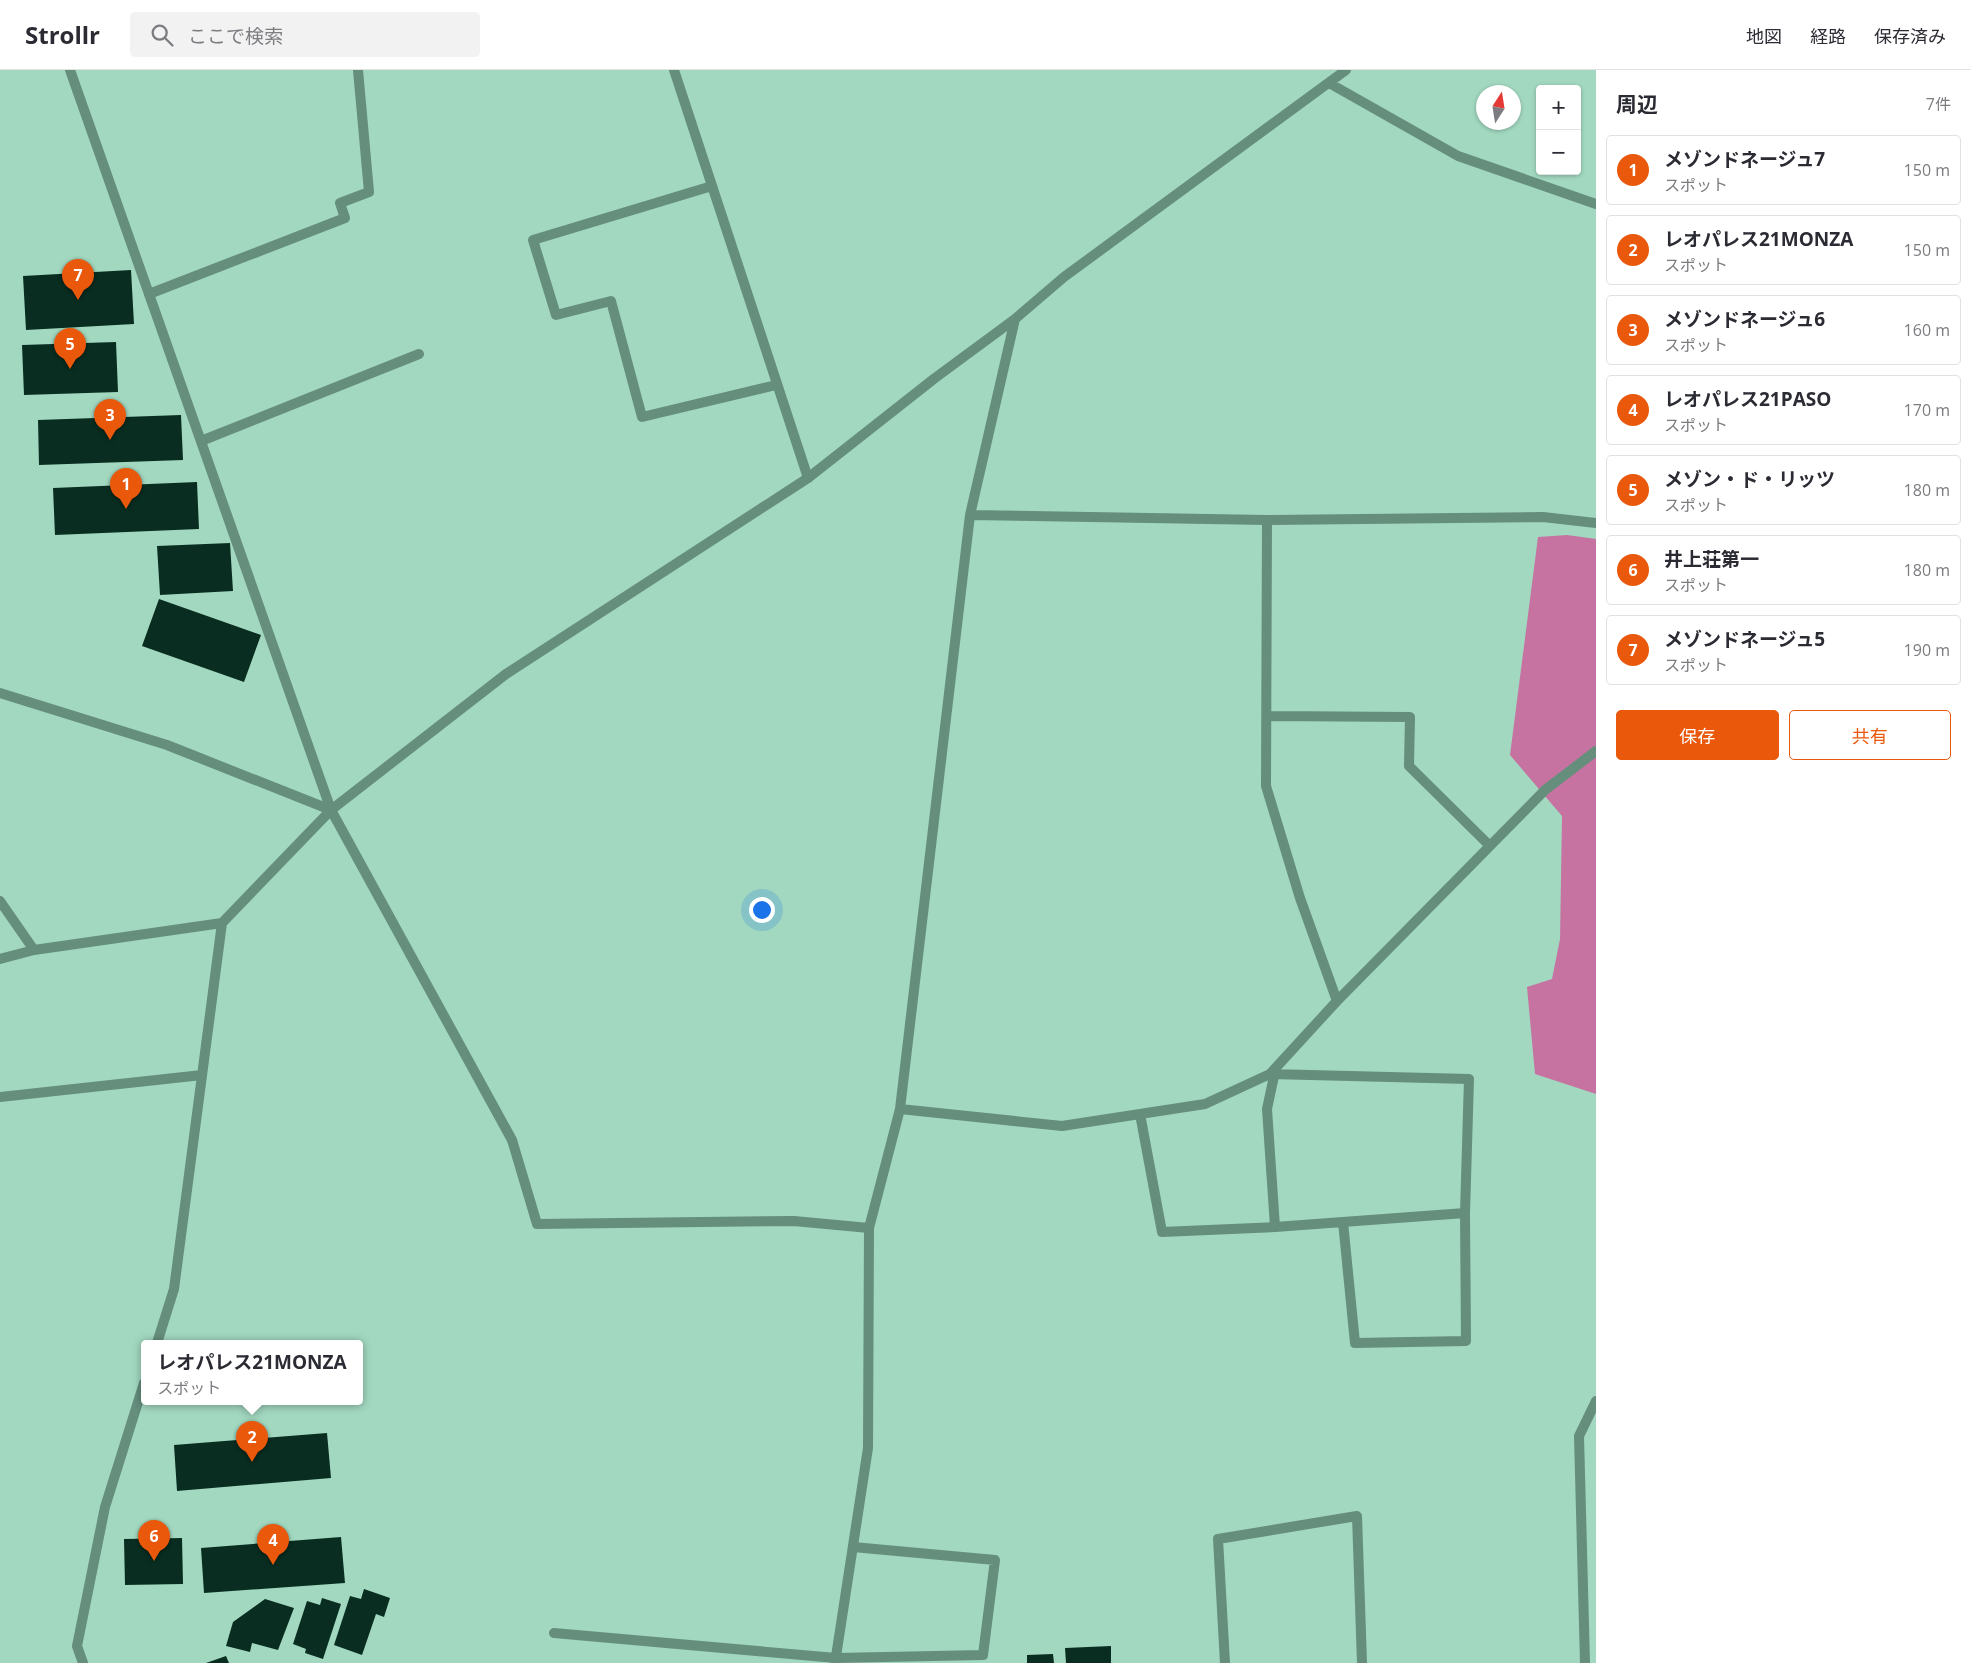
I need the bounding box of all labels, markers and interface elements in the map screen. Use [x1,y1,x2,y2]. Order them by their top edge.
search box [130,12,480,57]
text: Strollr [25,18,100,51]
icon: search [148,21,176,49]
text: ここで検索 [188,23,283,49]
text: 地図 [1746,24,1782,48]
text: 経路 [1810,24,1846,48]
text: 保存済み [1874,24,1946,48]
north arrow [1476,85,1521,130]
map controls [1536,85,1581,175]
button: + [1536,85,1581,130]
text: 周辺 [1616,90,1658,118]
text: 7件 [1926,93,1951,115]
button: − [1536,130,1581,175]
text: メゾンドネージュ7 [1664,146,1825,172]
text: 1 [1628,159,1638,181]
text: 150 m [1904,159,1950,181]
text: スポット [1664,174,1728,196]
text: レオパレス21MONZA [1664,226,1853,252]
text: 2 [1628,239,1638,261]
text: 150 m [1904,239,1950,261]
text: スポット [1664,254,1728,276]
pin: 7 [62,259,94,300]
text: メゾンドネージュ6 [1664,306,1825,332]
text: 3 [1628,319,1638,341]
text: 160 m [1904,319,1950,341]
pin: 5 [54,328,86,369]
text: スポット [1664,334,1728,356]
text: レオパレス21PASO [1664,386,1831,412]
pin: 3 [94,399,126,440]
text: 4 [1628,399,1638,421]
text: 170 m [1904,399,1950,421]
text: スポット [1664,414,1728,436]
text: メゾン・ド・リッツ [1664,466,1835,492]
pin: 1 [110,468,142,509]
text: 5 [1628,479,1638,501]
text: 180 m [1904,479,1950,501]
text: スポット [1664,494,1728,516]
text: 井上荘第一 [1664,546,1759,572]
text: 6 [1628,559,1638,581]
text: 180 m [1904,559,1950,581]
text: スポット [1664,574,1728,596]
text: メゾンドネージュ5 [1664,626,1825,652]
text: 7 [1628,639,1638,661]
text: 190 m [1904,639,1950,661]
text: スポット [1664,654,1728,676]
button: 保存 [1616,710,1779,760]
button: 共有 [1789,710,1951,760]
your location [749,897,775,923]
popup [141,1340,363,1405]
text: レオパレス21MONZA [157,1349,347,1375]
text: スポット [157,1377,221,1399]
pin: 2 [236,1421,268,1462]
pin: 6 [138,1520,170,1561]
pin: 4 [257,1524,289,1565]

